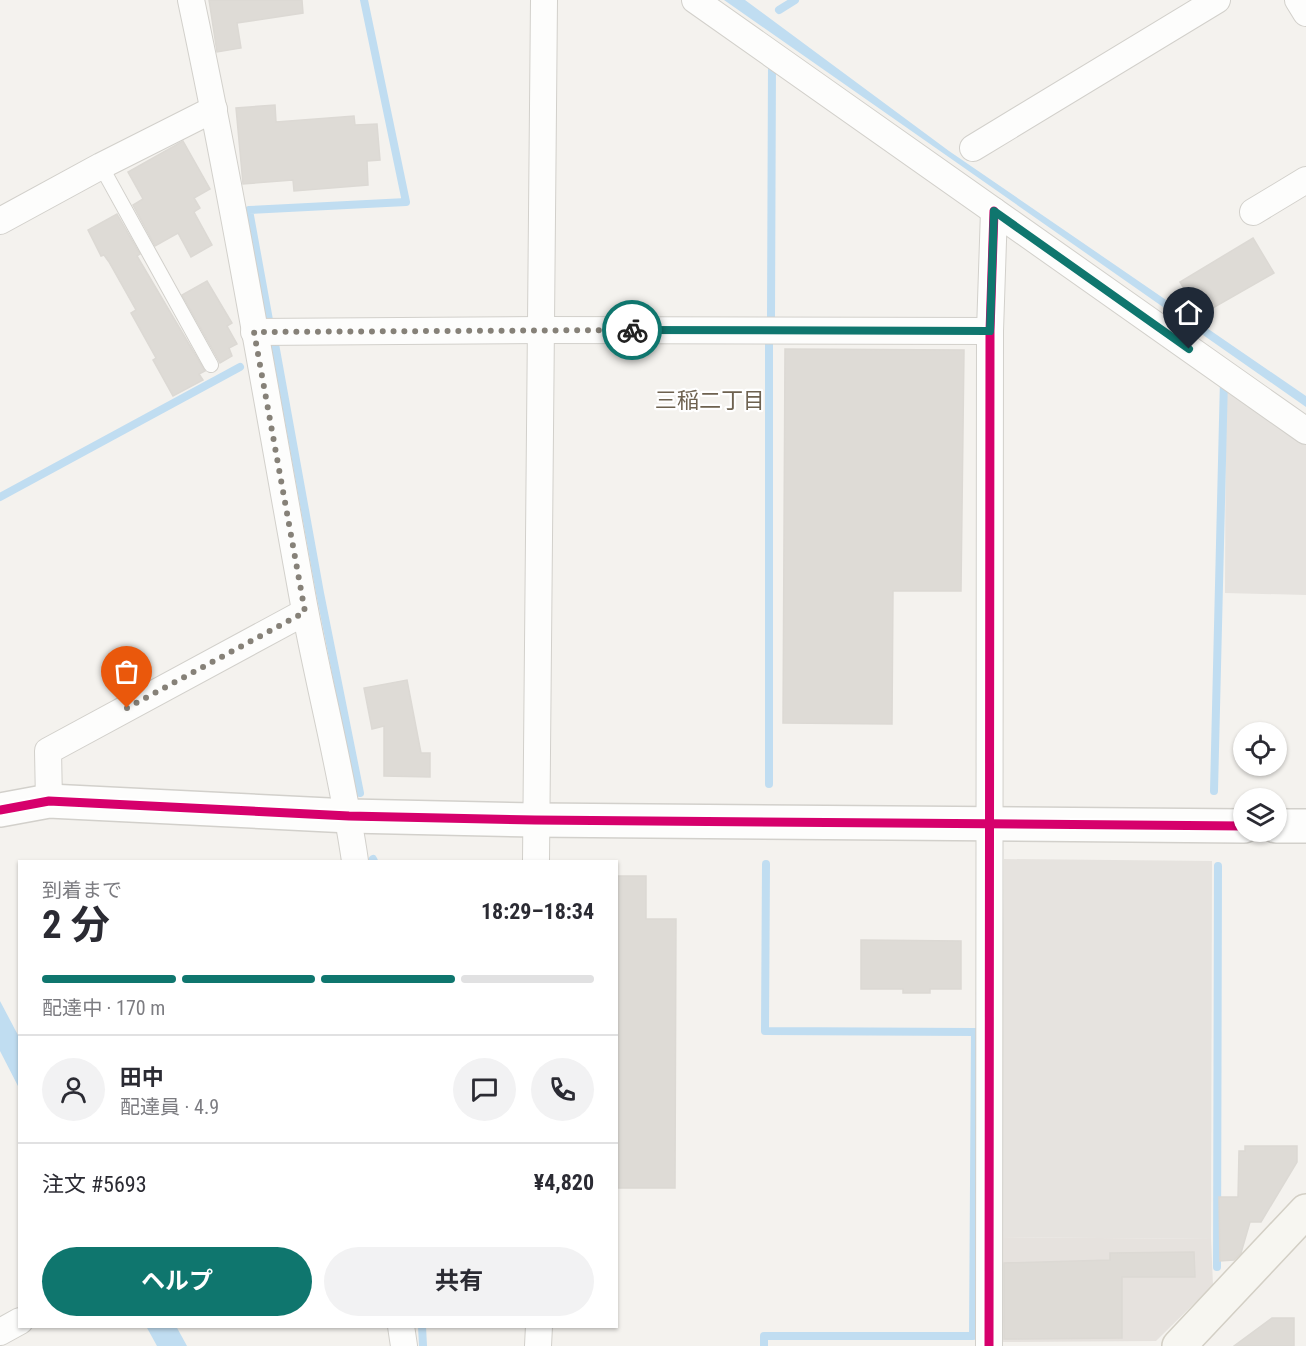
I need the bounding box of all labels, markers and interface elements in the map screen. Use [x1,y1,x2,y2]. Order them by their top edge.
pin [1163,287,1214,349]
icon: home [1172,296,1205,329]
courier [602,300,662,360]
icon: bike [616,314,649,347]
district label: 三稲二丁目 [655,388,765,413]
pin [101,646,152,708]
icon: bag [110,655,143,688]
map controls [1233,722,1287,842]
button: locate [1233,722,1287,776]
button: layers [1233,788,1287,842]
text: 到着まで [42,878,122,902]
text: 18:29–18:34 [481,899,594,924]
text: 2 分 [42,902,110,948]
text: 配達中 · 170 m [42,996,165,1020]
button: person [42,1058,105,1121]
button: chat [453,1058,516,1121]
button: phone [531,1058,594,1121]
text: 田中 [120,1065,164,1090]
text: 配達員 · 4.9 [120,1095,219,1119]
text: ¥4,820 [534,1170,594,1195]
text: 注文 #5693 [42,1172,147,1197]
button: ヘルプ [42,1247,312,1316]
button: 共有 [324,1247,594,1316]

